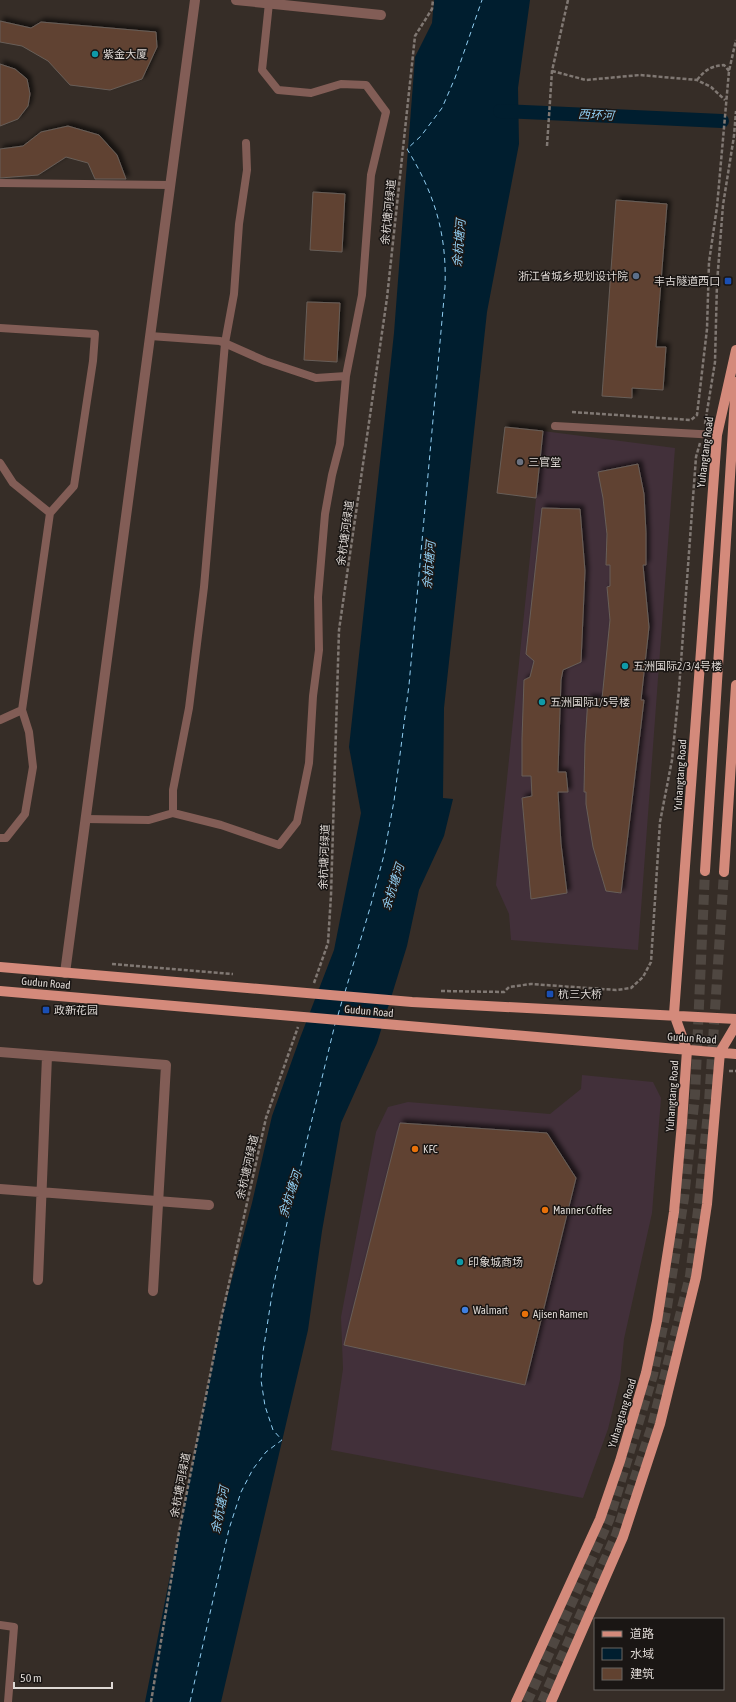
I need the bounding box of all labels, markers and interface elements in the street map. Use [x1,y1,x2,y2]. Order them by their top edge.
place label: 紫金大厦 [103,48,147,60]
marker: 紫金大厦 [90,49,100,59]
water label: 西环河 [578,107,616,123]
street label: 余杭塘河绿道 [379,179,397,245]
water label: 余杭塘河 [450,216,468,268]
place label: 浙江省城乡规划设计院 [518,270,628,282]
marker: 浙江省城乡规划设计院 [631,271,641,281]
place label: 丰古隧道西口 [654,275,720,287]
marker: 丰古隧道西口 [723,276,733,286]
street label: Yuhangtang Road [695,416,715,488]
place label: 三官堂 [528,456,561,468]
marker: 三官堂 [515,457,525,467]
street label: 余杭塘河绿道 [334,499,356,567]
water label: 余杭塘河 [420,538,438,590]
place label: 五洲国际2/3/4号楼 [633,660,722,672]
marker: 五洲国际2/3/4号楼 [620,661,630,671]
place label: 五洲国际1/5号楼 [550,696,630,708]
marker: 五洲国际1/5号楼 [537,697,547,707]
street label: Yuhangtang Road [672,739,688,811]
street label: 余杭塘河绿道 [317,824,331,890]
water label: 余杭塘河 [379,860,408,912]
street label: Gudun Road [21,975,71,991]
place label: 杭三大桥 [558,988,602,1000]
marker: 杭三大桥 [545,989,555,999]
street label: Gudun Road [344,1003,394,1019]
place label: 政新花园 [54,1004,98,1016]
marker: 政新花园 [41,1005,51,1015]
street label: Gudun Road [667,1030,717,1046]
street label: Yuhangtang Road [664,1060,680,1132]
street label: 余杭塘河绿道 [234,1133,260,1201]
place label: KFC [423,1143,438,1155]
marker: KFC [410,1144,420,1154]
water label: 余杭塘河 [276,1167,305,1219]
place label: Manner Coffee [553,1204,612,1216]
marker: Manner Coffee [540,1205,550,1215]
place label: 印象城商场 [468,1256,523,1268]
marker: 印象城商场 [455,1257,465,1267]
place label: Walmart [473,1304,508,1316]
marker: Walmart [460,1305,470,1315]
place label: Ajisen Ramen [533,1308,588,1320]
marker: Ajisen Ramen [520,1309,530,1319]
street label: Yuhangtang Road [606,1377,638,1449]
street label: 余杭塘河绿道 [168,1451,192,1519]
water label: 余杭塘河 [209,1483,232,1535]
legend [594,1618,724,1690]
text: 道路 [630,1627,654,1641]
text: 水域 [630,1647,654,1661]
scale bar [14,1664,112,1690]
text: 建筑 [630,1667,654,1681]
text: 50 m [20,1671,42,1685]

